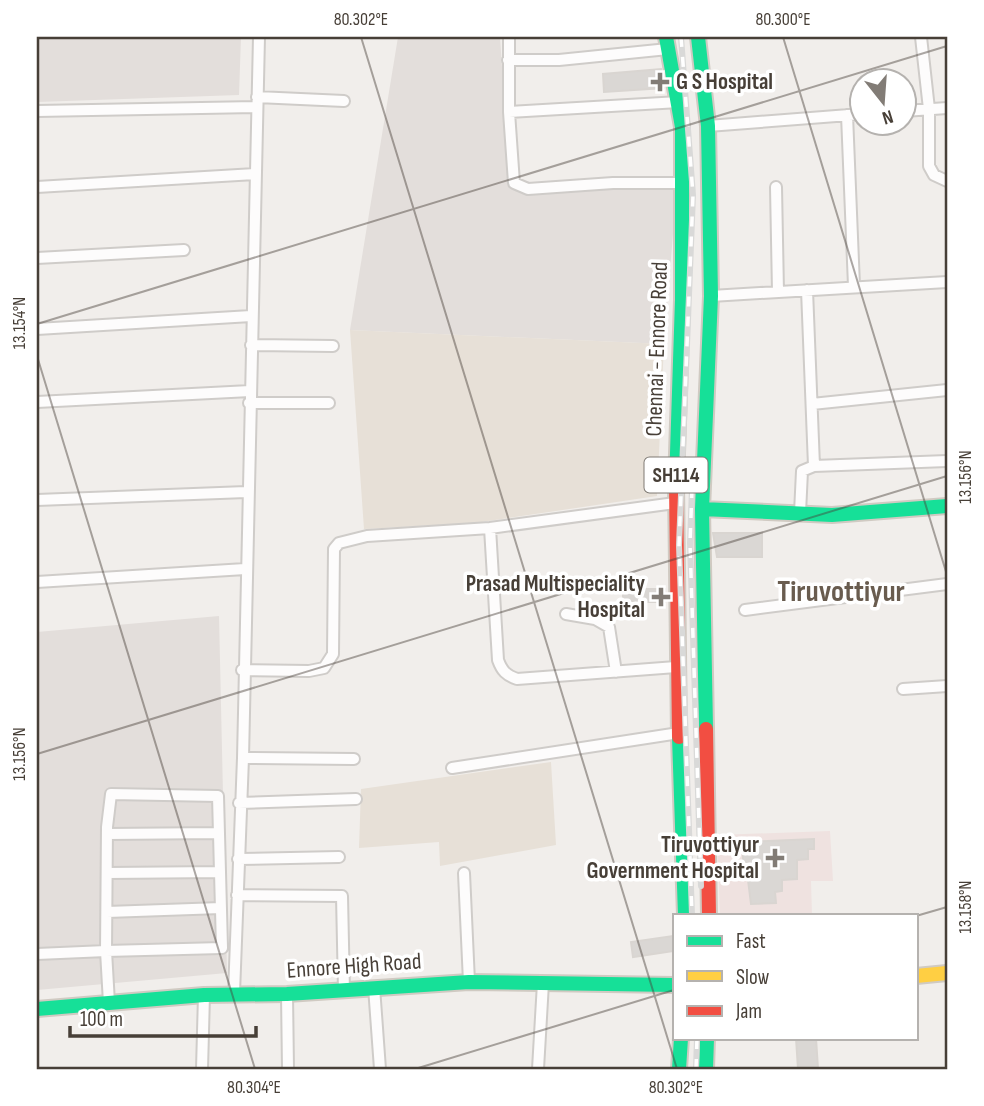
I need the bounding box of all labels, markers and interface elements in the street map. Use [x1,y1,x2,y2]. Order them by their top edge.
text: 80.302°E [334,9,388,30]
text: 80.300°E [755,9,811,30]
north arrow [848,66,918,136]
place label: G S Hospital [676,68,773,96]
marker: G S Hospital [650,72,670,92]
text: N [879,104,896,129]
street label: Chennai - Ennore Road [640,261,674,437]
text: 13.154°N [9,297,30,349]
text: 13.156°N [955,450,976,504]
road number: SH114 [644,458,708,492]
place label: Prasad Multispeciality Hospital [466,570,645,624]
district label: Tiruvottiyur [777,574,905,610]
marker: Prasad Multispeciality Hospital [651,587,671,607]
text: 13.156°N [9,727,30,781]
place label: Tiruvottiyur Government Hospital [586,831,759,885]
marker: Tiruvottiyur Government Hospital [765,848,785,868]
text: 13.158°N [955,880,976,934]
legend [673,914,918,1040]
text: Fast [736,929,766,954]
street label: Ennore High Road [286,947,422,985]
text: Slow [736,965,770,990]
scale bar [70,994,256,1038]
text: Jam [735,999,762,1024]
text: 100 m [80,1007,123,1032]
text: 80.304°E [227,1077,281,1098]
text: 80.302°E [649,1077,703,1098]

